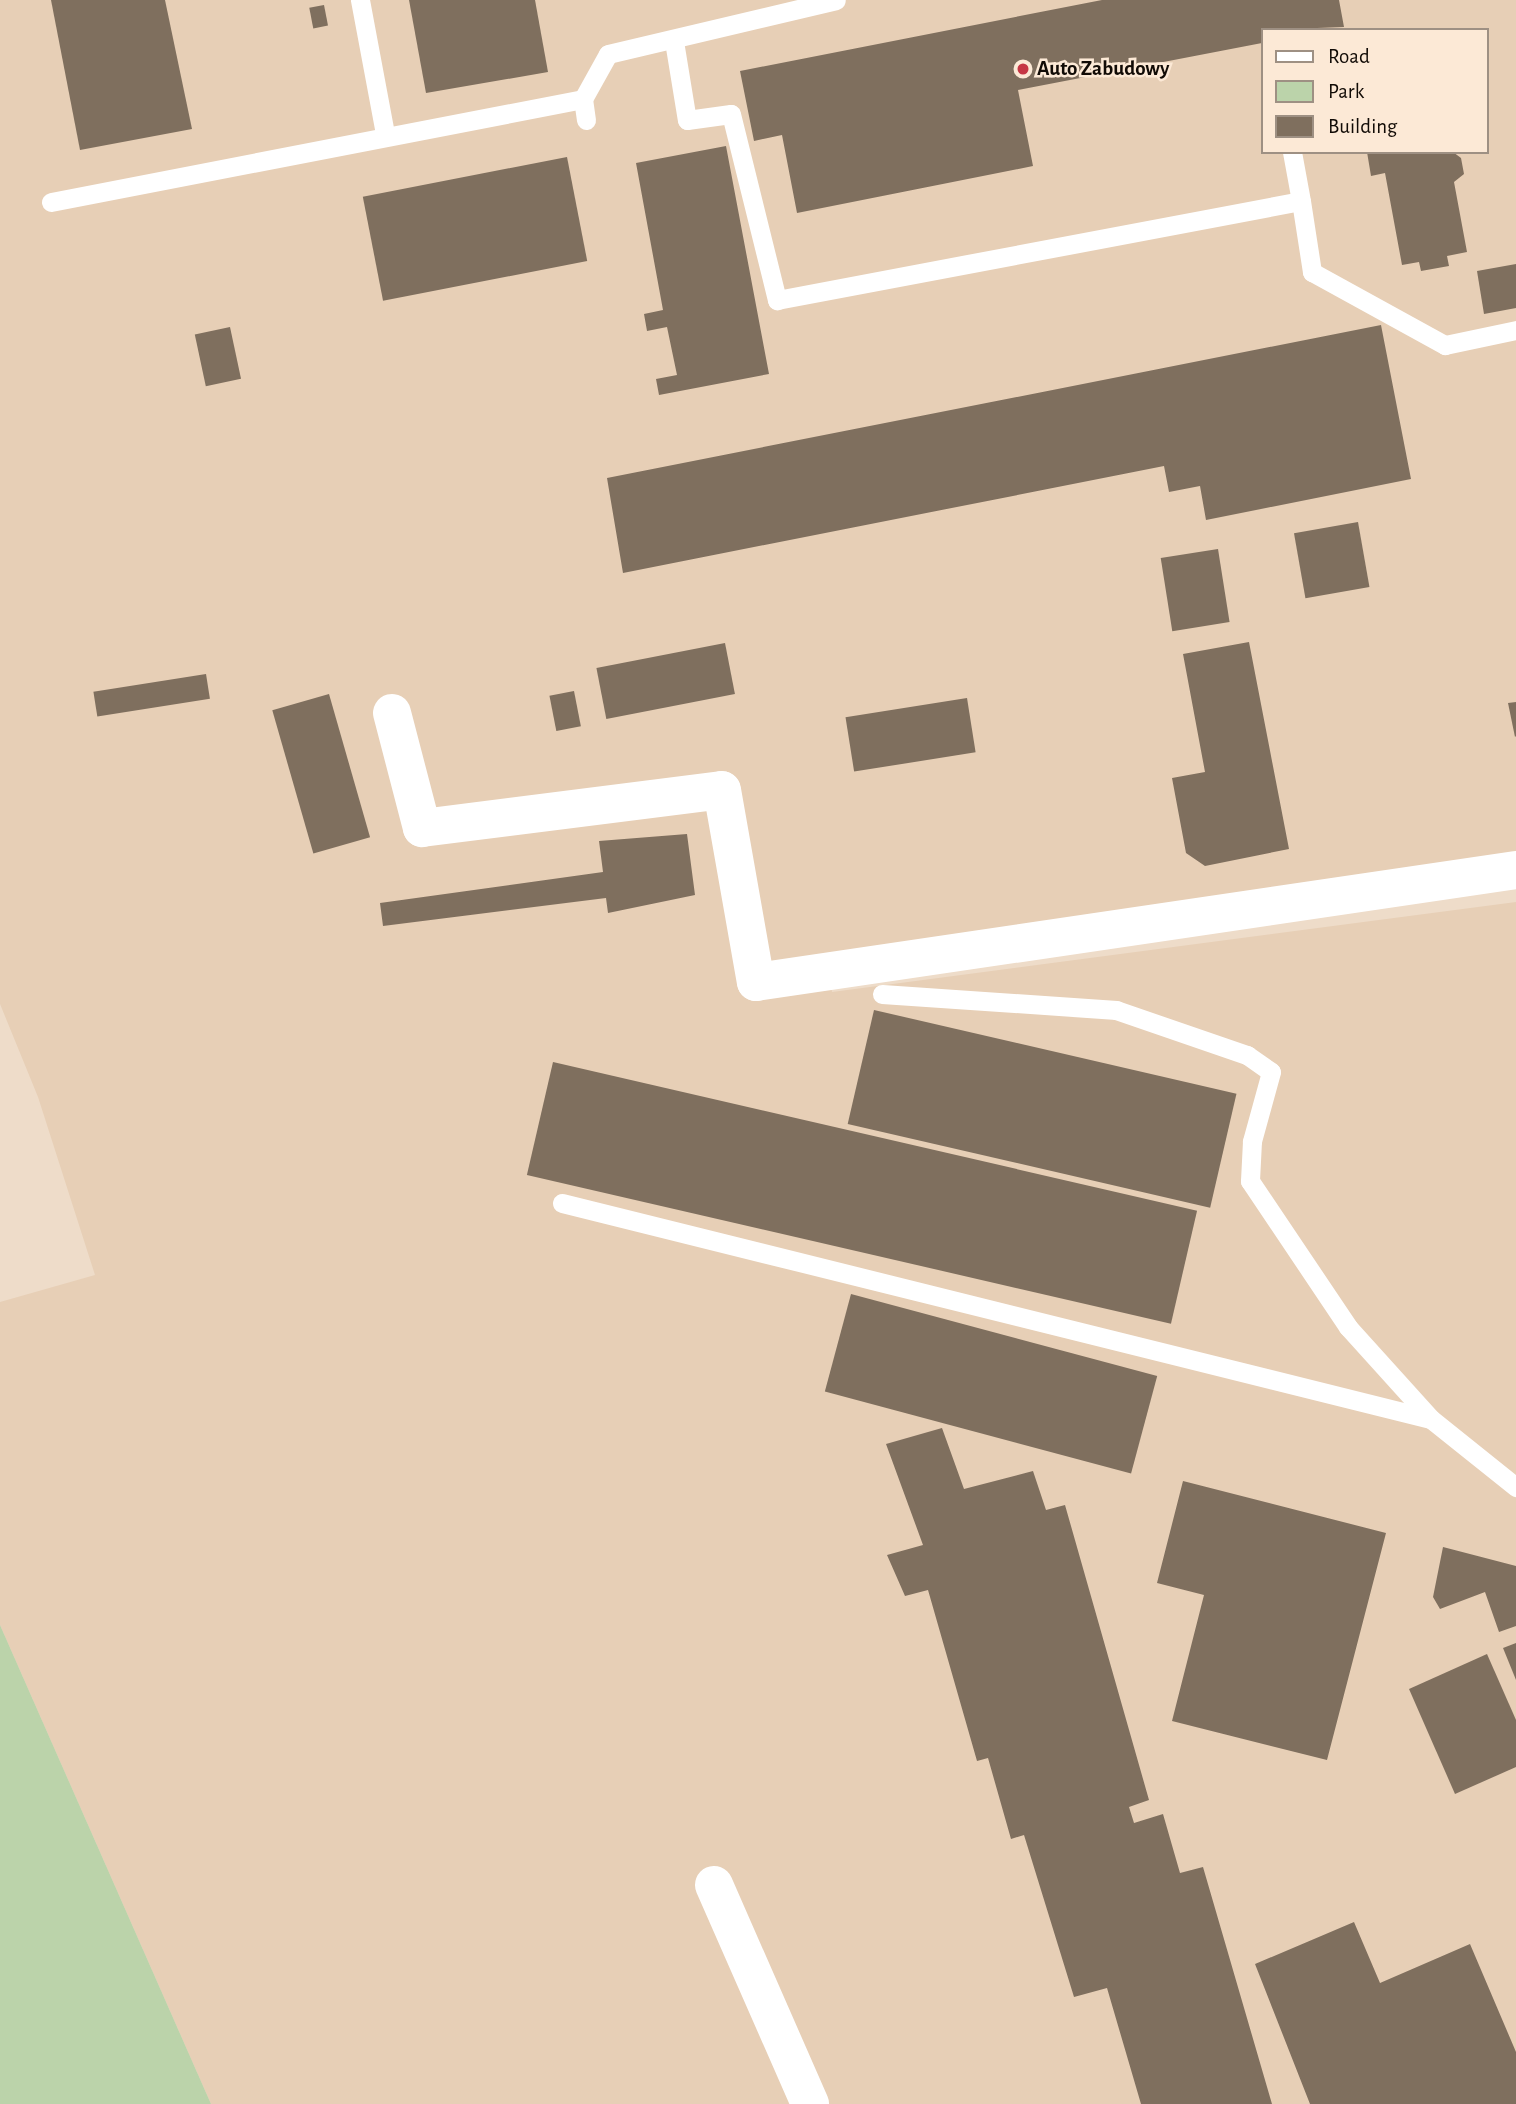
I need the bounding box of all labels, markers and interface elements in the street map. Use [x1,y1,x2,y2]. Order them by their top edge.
legend [1260,28,1488,154]
text: Road [1328,46,1370,67]
place label: Auto Zabudowy [1037,56,1169,82]
marker: Auto Zabudowy [1015,61,1031,77]
text: Park [1328,81,1364,102]
text: Building [1328,116,1397,137]

